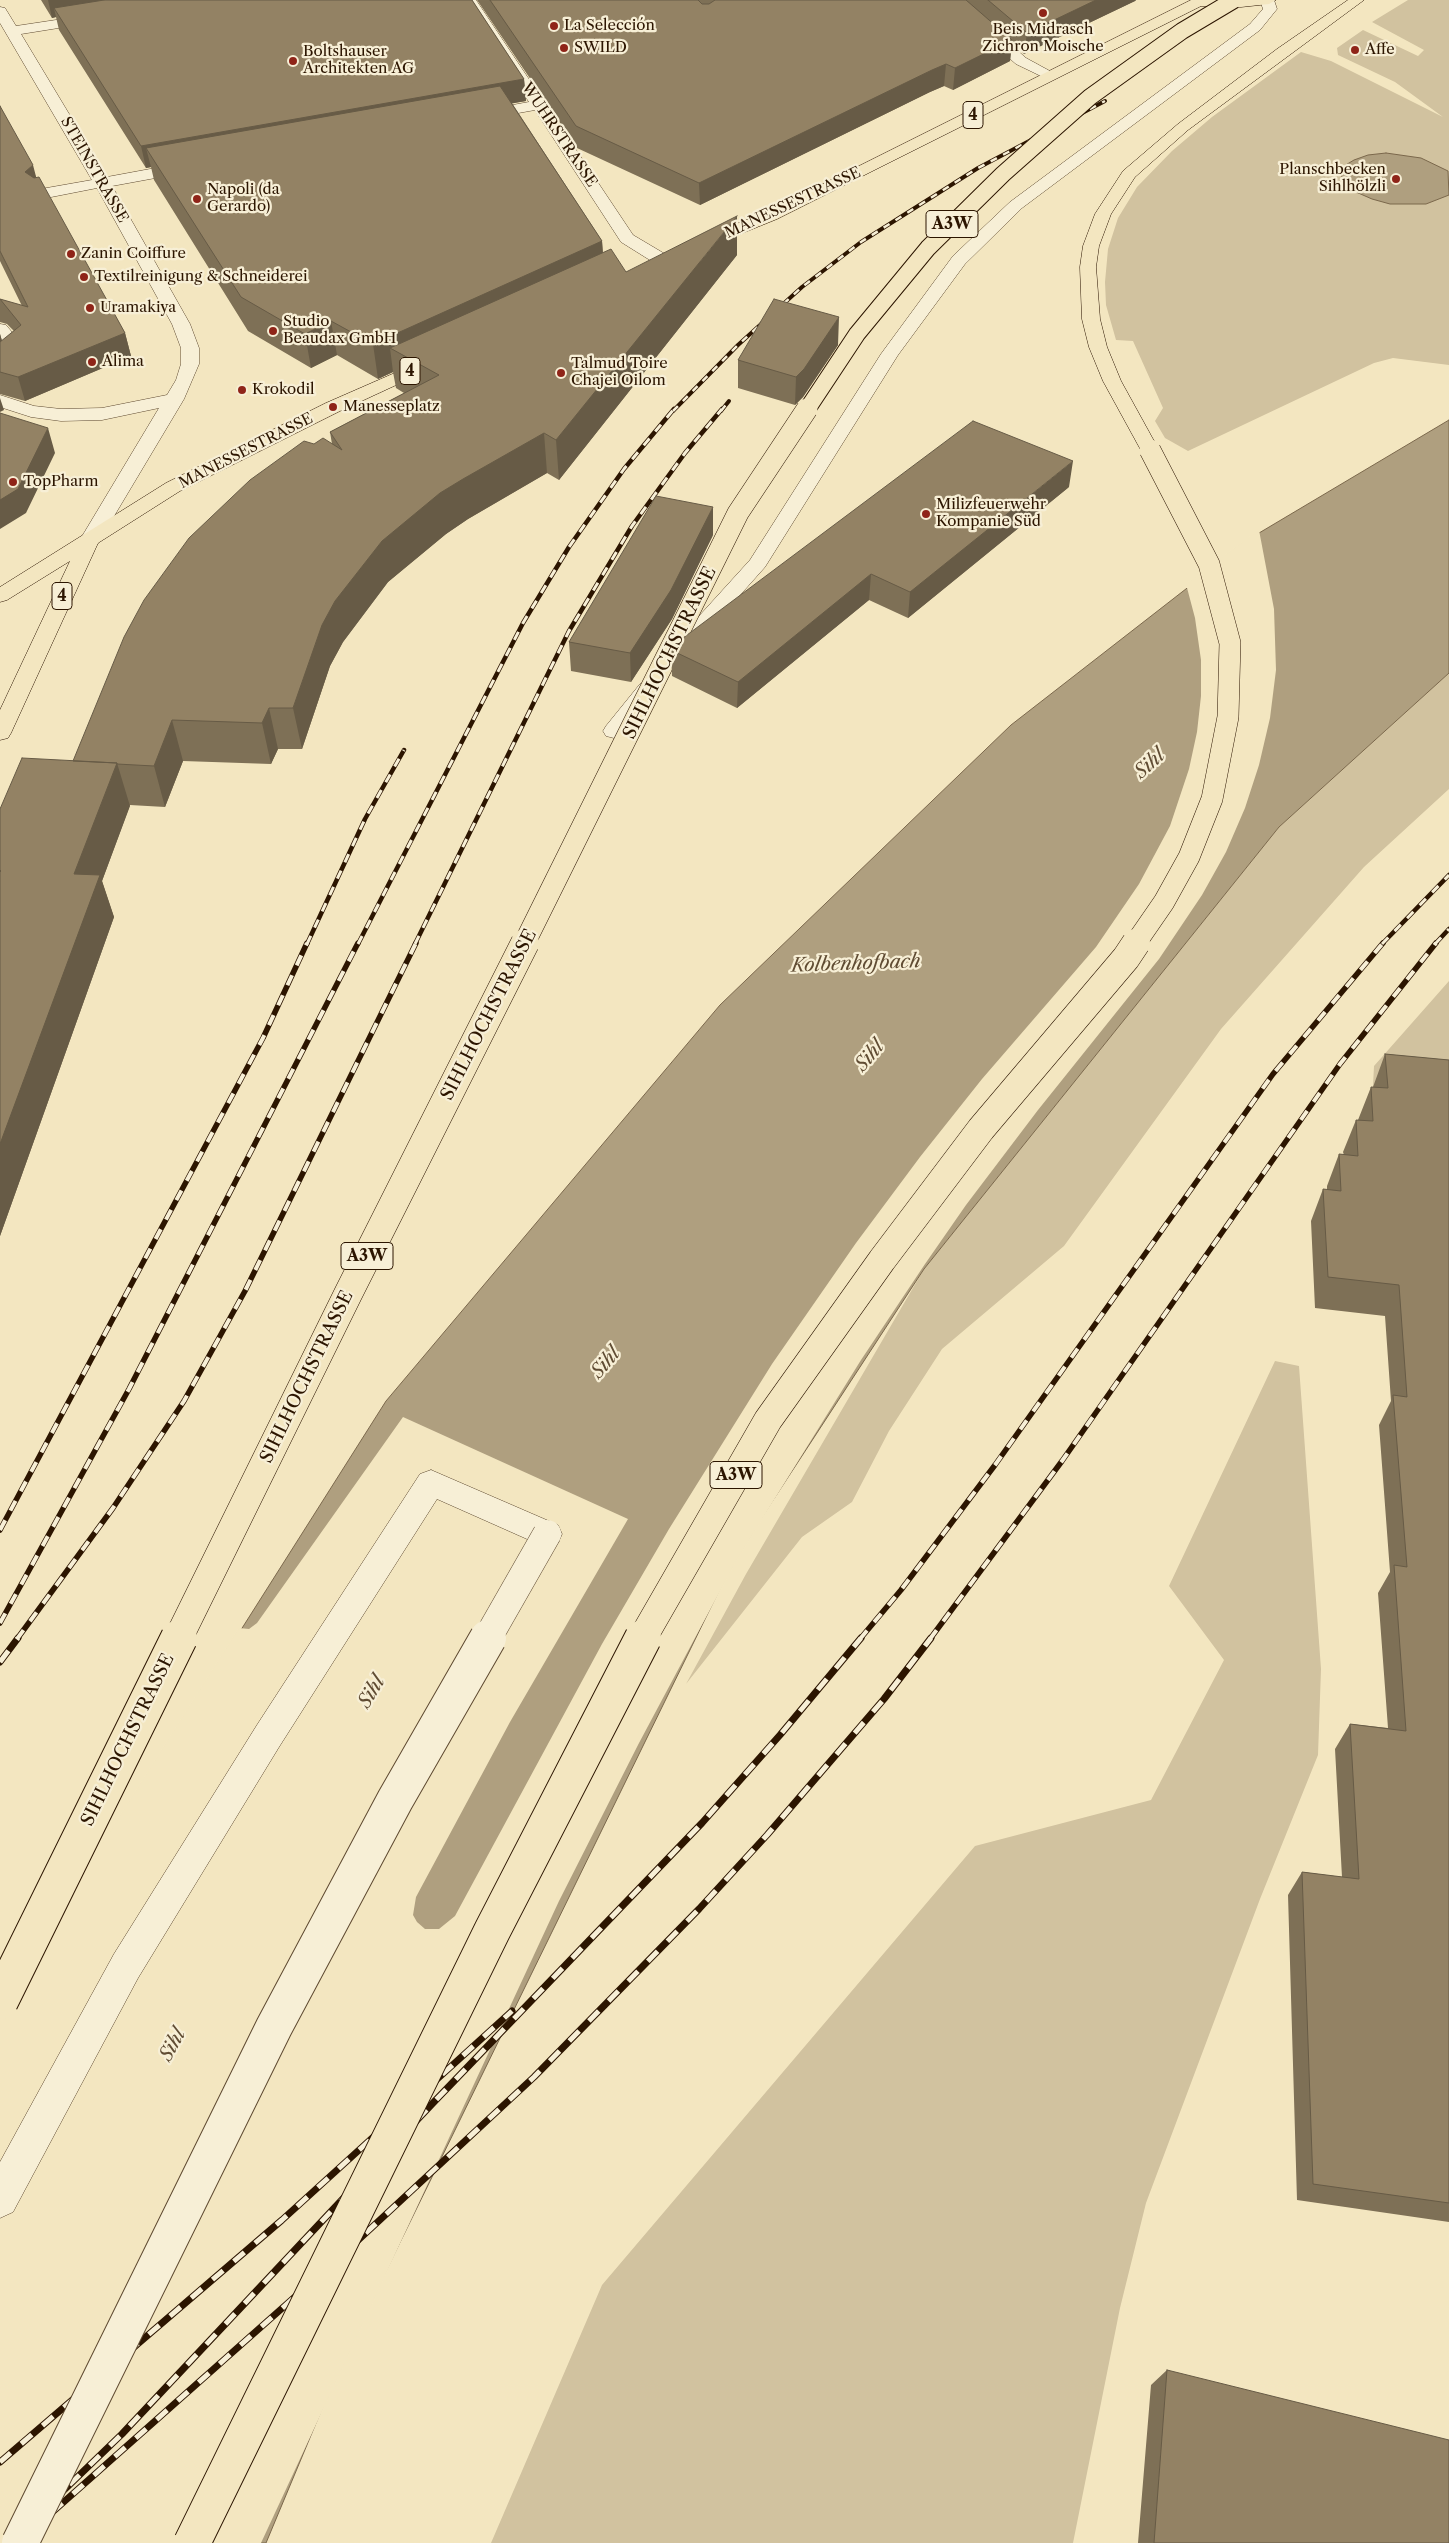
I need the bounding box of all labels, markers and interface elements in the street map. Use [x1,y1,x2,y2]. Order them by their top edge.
marker: Beis Midrasch Zichron Moische [1037,7,1049,19]
place label: La Selección [564,17,655,35]
marker: La Selección [548,20,560,32]
place label: Beis Midrasch Zichron Moische [982,21,1104,56]
place label: SWILD [574,39,627,57]
place label: Affe [1365,41,1395,59]
marker: SWILD [558,42,570,54]
place label: Boltshauser Architekten AG [303,43,414,78]
marker: Affe [1349,44,1361,56]
marker: Boltshauser Architekten AG [287,55,299,67]
street label: WUHRSTRASSE [517,79,601,191]
road number: 4 [963,102,983,128]
street label: STEINSTRASSE [56,114,132,226]
place label: Planschbecken Sihlhölzli [1279,161,1386,196]
street label: MANESSESTRASSE [722,164,864,242]
marker: Planschbecken Sihlhölzli [1390,173,1402,185]
place label: Napoli (da Gerardo) [207,181,280,216]
marker: Napoli (da Gerardo) [191,193,203,205]
road number: A3W [926,210,978,238]
place label: Zanin Coiffure [81,245,186,263]
marker: Zanin Coiffure [65,248,77,260]
place label: Textilreinigung & Schneiderei [94,268,307,286]
marker: Textilreinigung & Schneiderei [78,271,90,283]
place label: Uramakiya [100,299,176,317]
marker: Uramakiya [84,302,96,314]
place label: Studio Beaudax GmbH [283,313,396,348]
marker: Studio Beaudax GmbH [267,325,279,337]
place label: Alima [102,353,144,371]
place label: Talmud Toire Chajei Oilom [571,355,668,390]
marker: Alima [86,356,98,368]
road number: 4 [400,358,420,384]
marker: Talmud Toire Chajei Oilom [555,367,567,379]
place label: Krokodil [252,381,314,399]
marker: Krokodil [236,384,248,396]
place label: Manesseplatz [343,398,440,416]
marker: Manesseplatz [327,401,339,413]
street label: MANESSESTRASSE [176,409,316,493]
place label: TopPharm [23,473,98,491]
marker: TopPharm [7,476,19,488]
place label: Milizfeuerwehr Kompanie Süd [936,496,1046,531]
marker: Milizfeuerwehr Kompanie Süd [920,508,932,520]
street label: SIHLHOCHSTRASSE [619,563,721,743]
road number: 4 [52,582,72,610]
water label: Sihl [1130,744,1170,784]
street label: SIHLHOCHSTRASSE [436,926,542,1104]
water label: Kolbenhofbach [791,950,921,978]
water label: Sihl [850,1036,890,1076]
road number: A3W [341,1242,393,1270]
street label: SIHLHOCHSTRASSE [256,1287,358,1467]
water label: Sihl [586,1343,626,1383]
road number: A3W [710,1462,762,1488]
street label: SIHLHOCHSTRASSE [77,1650,179,1830]
water label: Sihl [354,1672,390,1712]
water label: Sihl [155,2025,191,2065]

